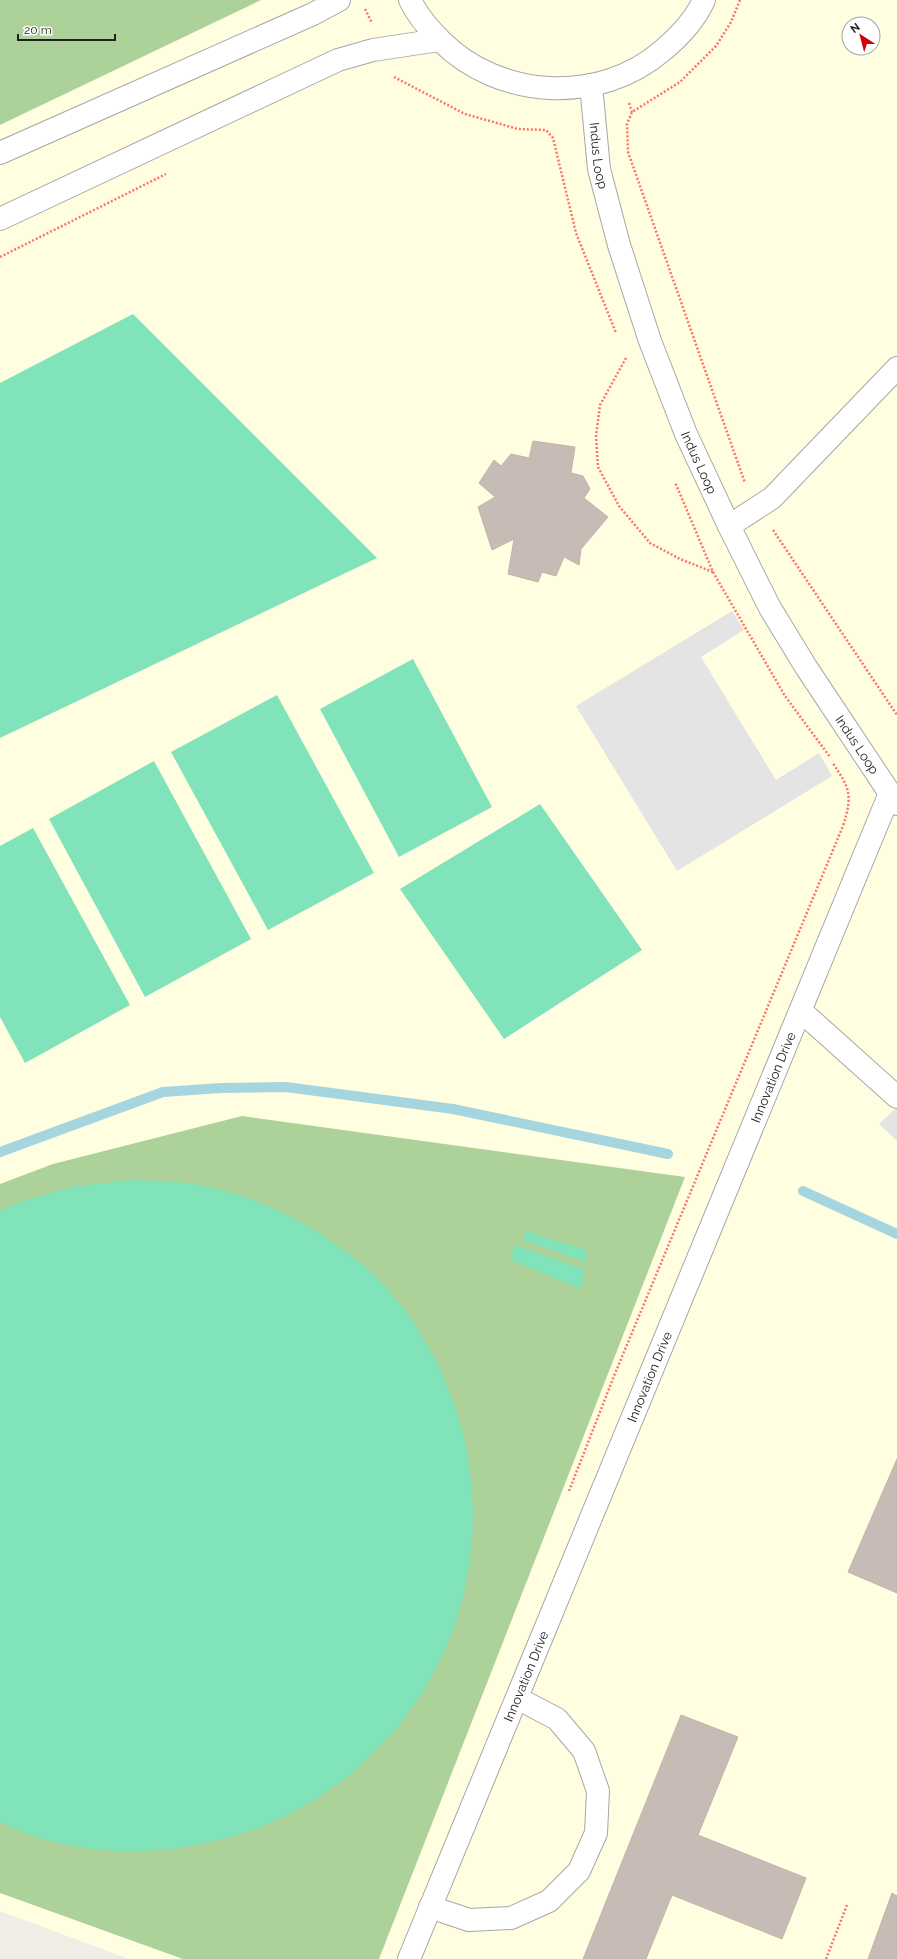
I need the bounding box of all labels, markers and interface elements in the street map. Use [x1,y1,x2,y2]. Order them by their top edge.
scale bar [18,16,115,42]
north arrow [841,16,881,56]
text: N [848,21,863,36]
text: 20 m [24,23,52,37]
street label: Indus Loop [587,122,611,190]
street label: Indus Loop [678,429,720,496]
street label: Indus Loop [833,712,882,777]
street label: Innovation Drive [747,1029,798,1125]
street label: Innovation Drive [624,1329,675,1424]
street label: Innovation Drive [500,1628,551,1724]

